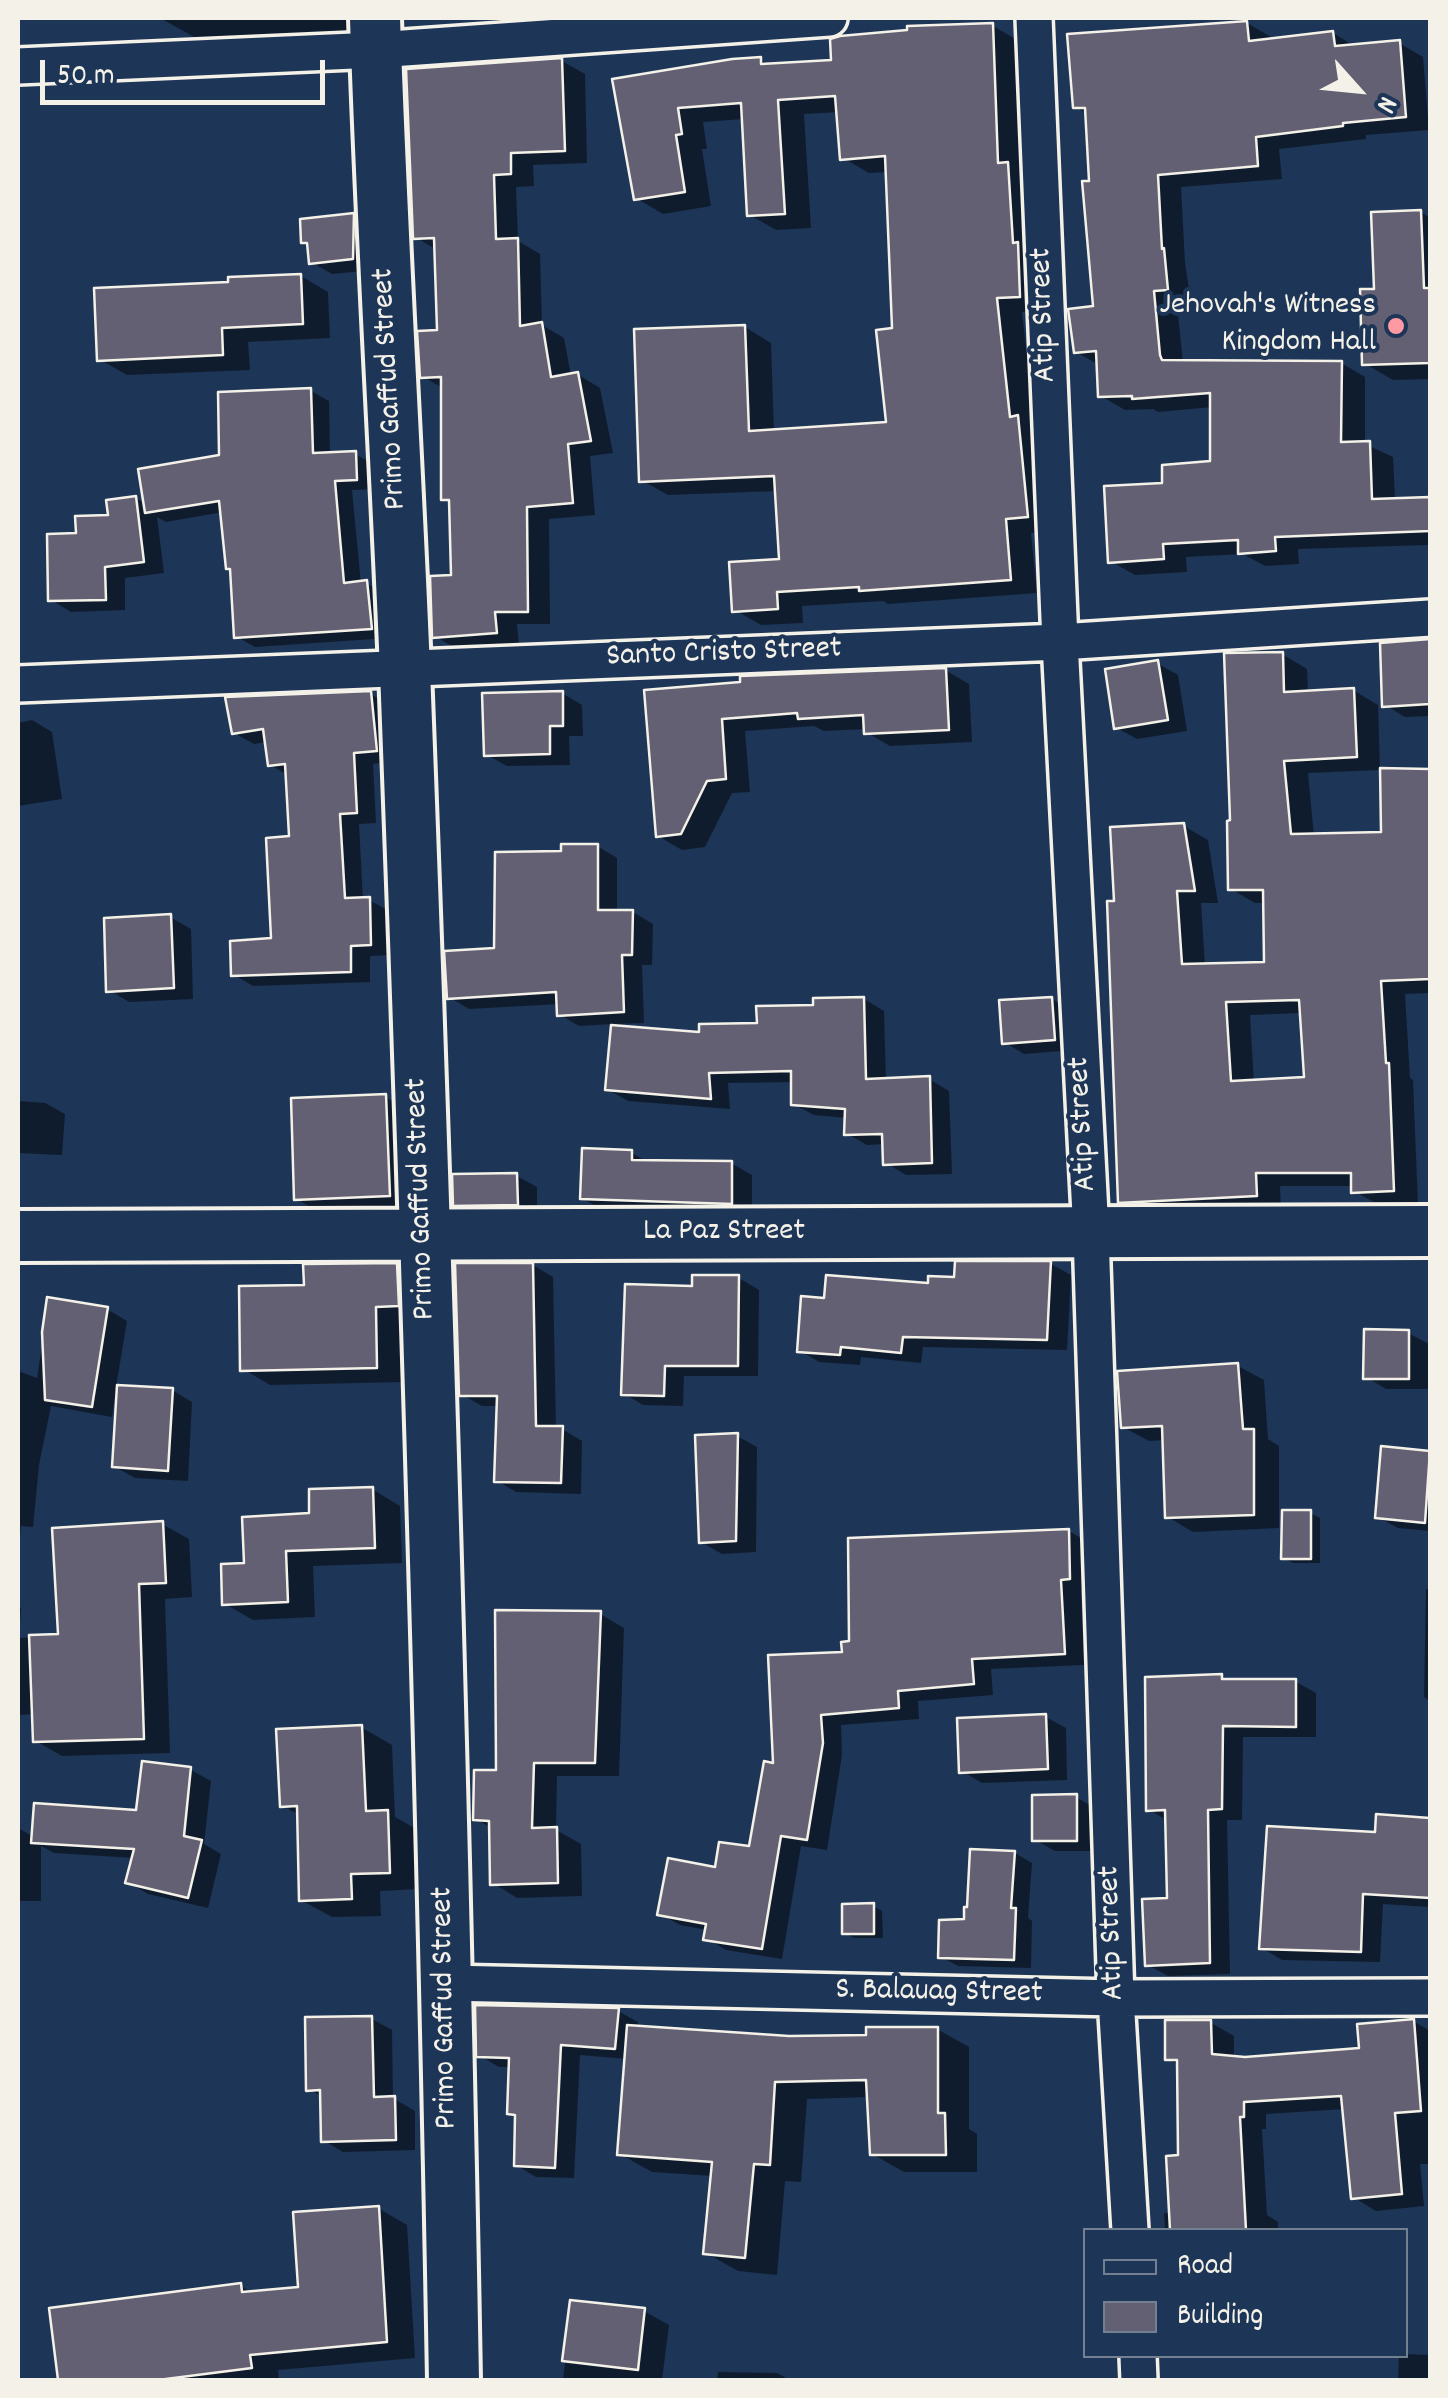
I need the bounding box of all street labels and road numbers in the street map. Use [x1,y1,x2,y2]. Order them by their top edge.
street label: Atip Street [1024,247,1068,383]
street label: Primo Gaffud Street [366,267,418,511]
street label: Santo Cristo Street [606,632,842,678]
street label: Atip Street [1062,1056,1108,1192]
street label: Primo Gaffud Street [400,1077,446,1321]
street label: La Paz Street [643,1215,805,1253]
street label: Atip Street [1092,1865,1136,2001]
street label: Primo Gaffud Street [426,1886,468,2130]
street label: S. Balauag Street [835,1973,1043,2015]

